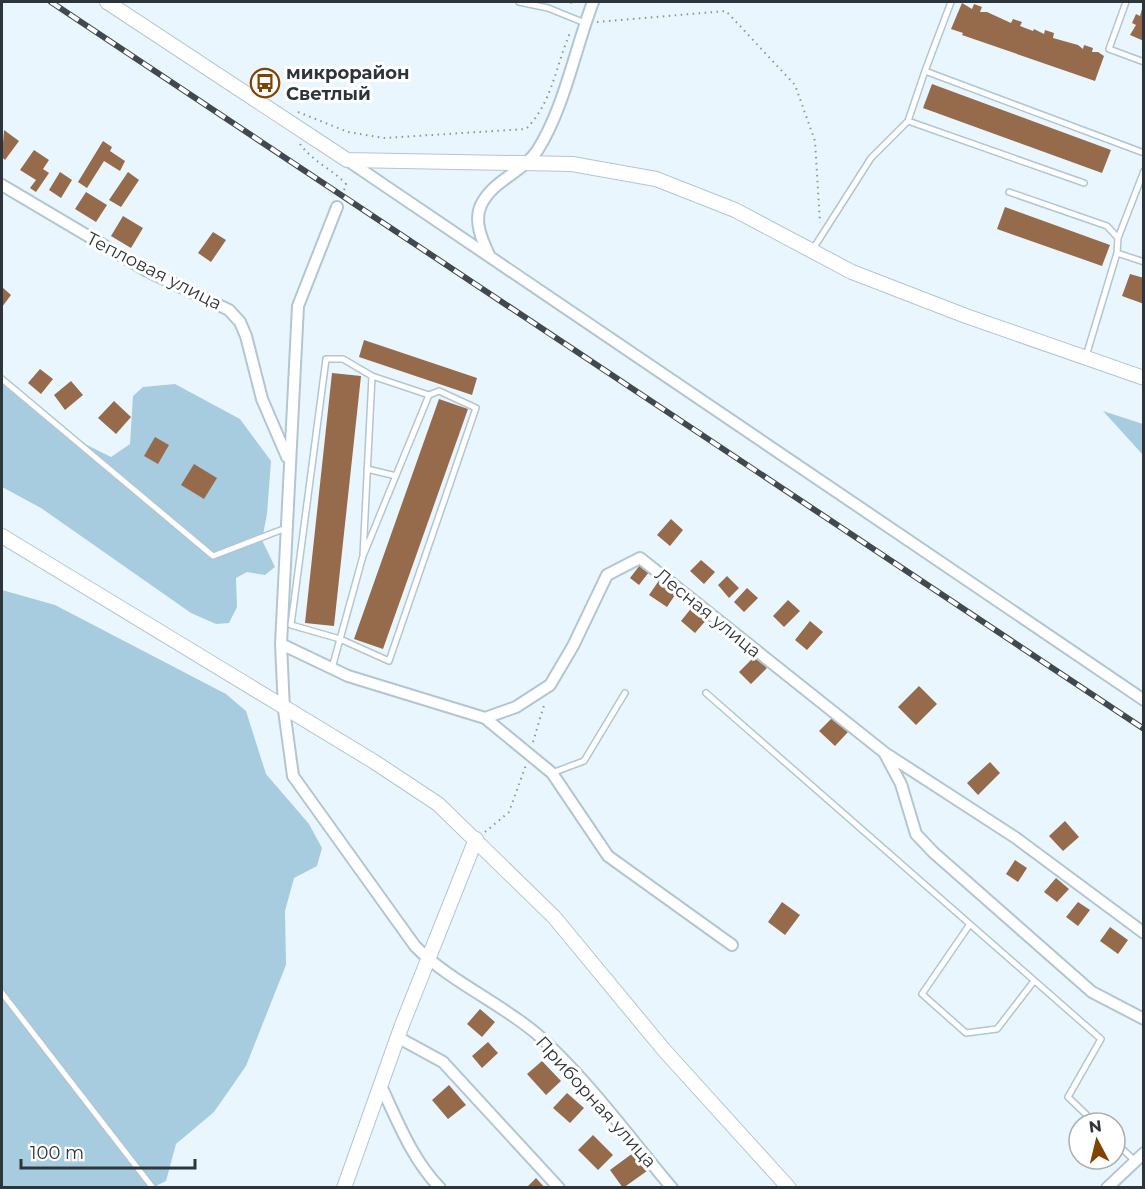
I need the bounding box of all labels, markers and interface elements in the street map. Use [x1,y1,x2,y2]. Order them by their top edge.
place label: микрорайон Светлый [286,62,410,105]
bus stop icon: микрорайон Светлый [249,67,281,99]
street label: Тепловая улица [83,227,225,315]
street label: Лесная улица [651,564,765,662]
street label: Приборная улица [531,1032,661,1172]
north arrow [1067,1111,1127,1171]
text: N [1088,1116,1103,1137]
scale bar [21,1132,195,1170]
text: 100 m [30,1142,84,1164]

